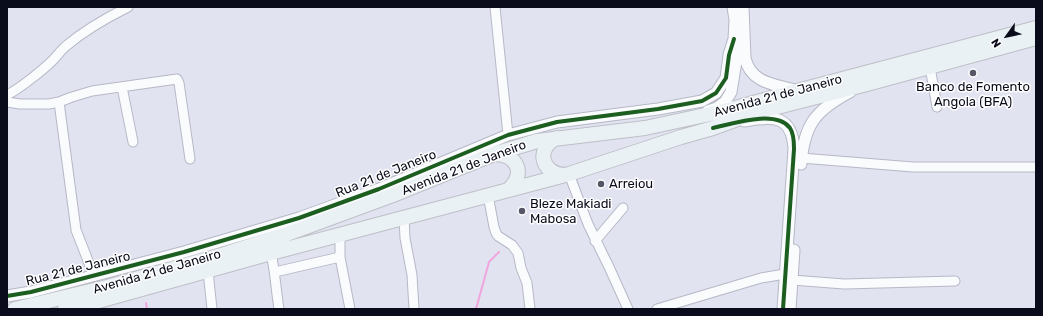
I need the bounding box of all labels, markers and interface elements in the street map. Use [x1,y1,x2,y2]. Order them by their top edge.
north arrow [987,16,1027,56]
text: N [989,36,1004,50]
marker: Banco de Fomento Angola (BFA) [968,68,978,78]
street label: Avenida 21 de Janeiro [712,71,844,121]
place label: Banco de Fomento Angola (BFA) [916,79,1030,110]
street label: Avenida 21 de Janeiro [399,137,529,199]
street label: Rua 21 de Janeiro [333,147,439,201]
place label: Arreiou [609,176,653,192]
marker: Arreiou [596,179,606,189]
place label: Bleze Makiadi Mabosa [530,196,612,227]
marker: Bleze Makiadi Mabosa [517,206,527,216]
street label: Avenida 21 de Janeiro [91,246,223,298]
street label: Rua 21 de Janeiro [24,248,132,290]

